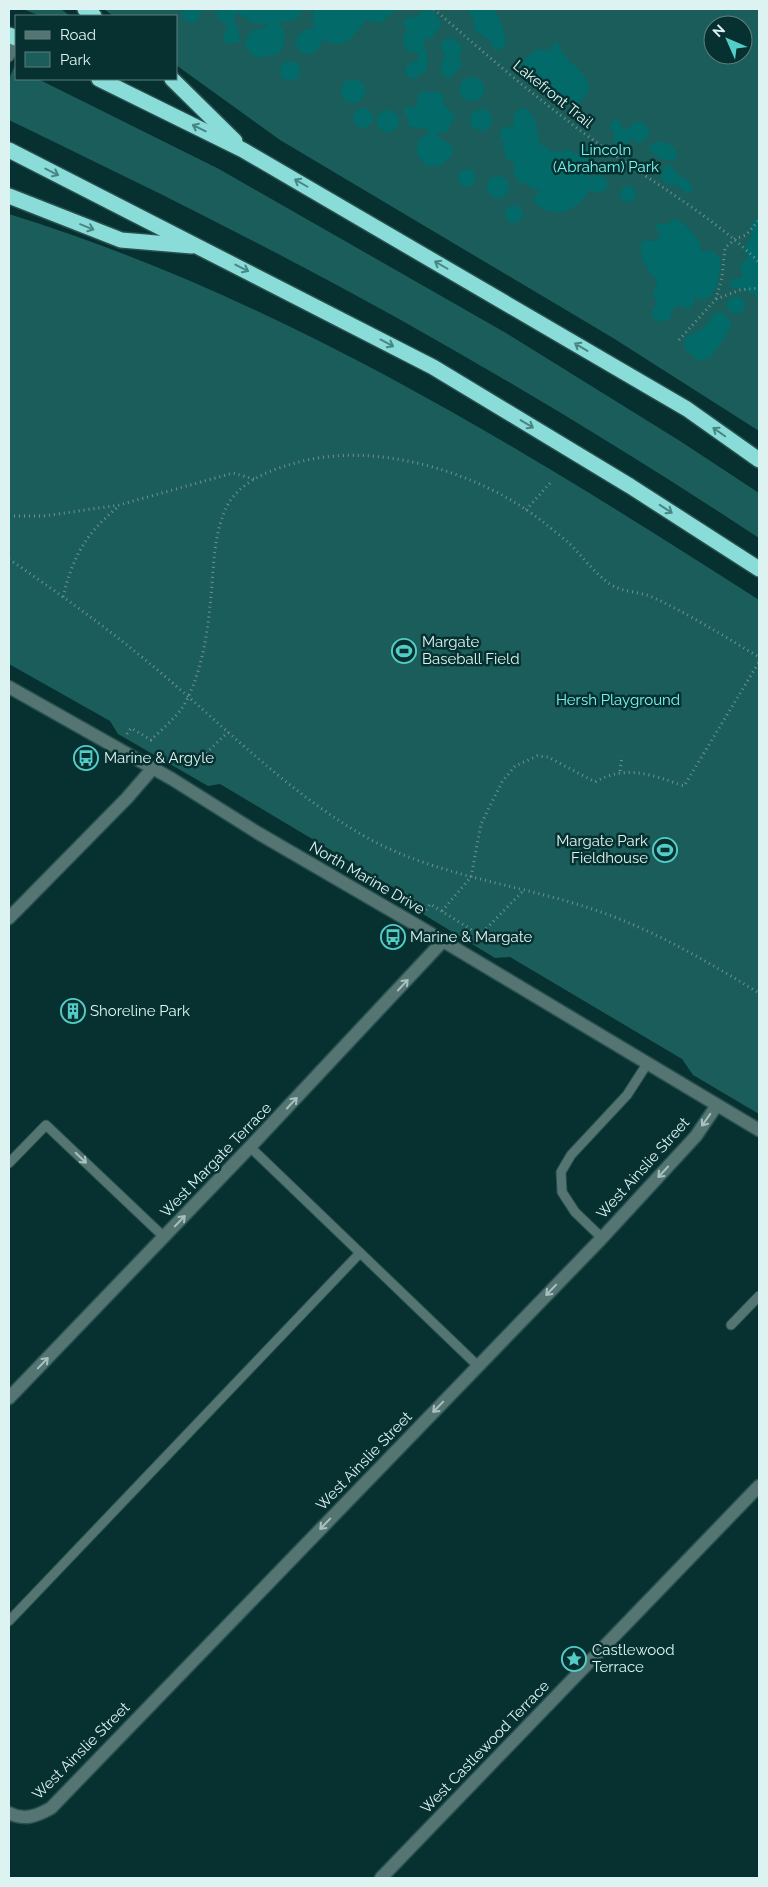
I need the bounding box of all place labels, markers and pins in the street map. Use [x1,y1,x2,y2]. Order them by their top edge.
place label: Margate Baseball Field [422,633,520,668]
sports icon: Margate Baseball Field [391,638,417,664]
bus stop icon: Marine & Argyle [73,745,99,771]
place label: Marine & Argyle [104,749,214,767]
place label: Margate Park Fieldhouse [556,832,648,867]
sports icon: Margate Park Fieldhouse [652,837,678,863]
bus stop icon: Marine & Margate [380,924,406,950]
place label: Marine & Margate [410,928,533,946]
building icon: Shoreline Park [60,998,86,1024]
place label: Shoreline Park [90,1002,190,1020]
place label: Castlewood Terrace [592,1641,675,1676]
place icon: Castlewood Terrace [561,1646,587,1672]

